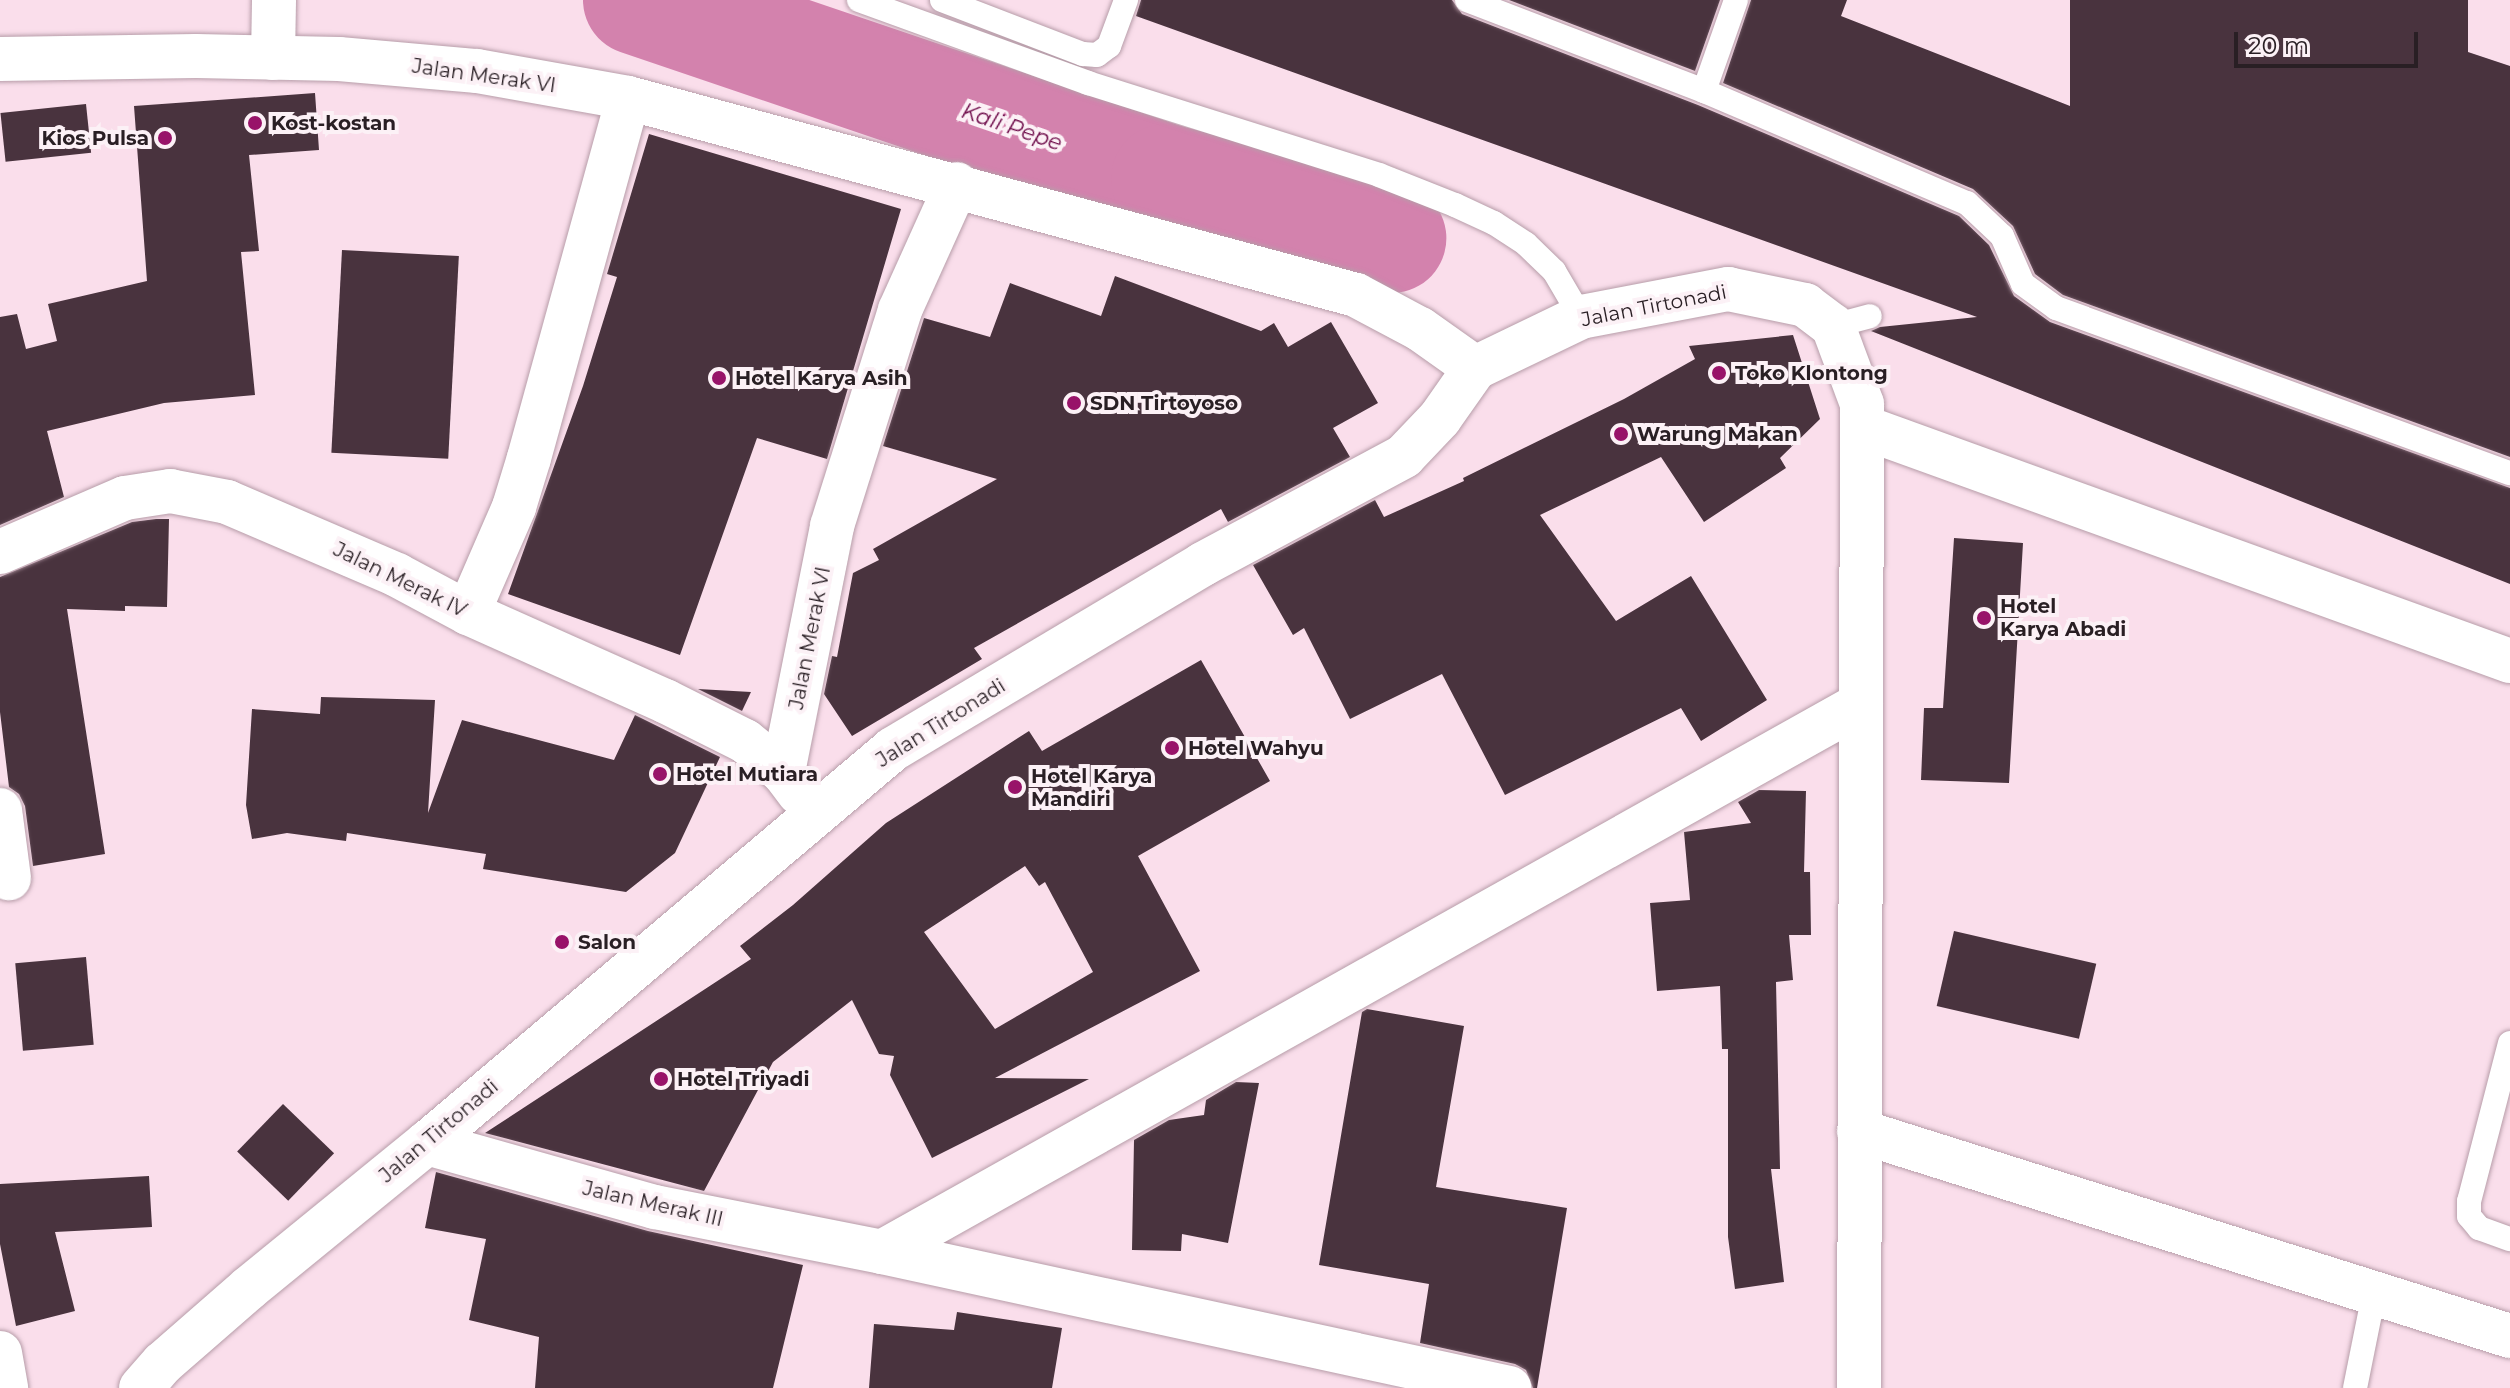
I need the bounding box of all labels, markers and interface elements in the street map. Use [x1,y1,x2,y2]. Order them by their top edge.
scale bar [2238,16,2422,66]
text: 20 m [2248,31,2309,60]
street label: Jalan Merak VI [411,54,557,98]
water label: Kali Pepe [958,97,1066,157]
place label: Kost-kostan [271,111,396,135]
marker: Kost-kostan [246,114,264,132]
place label: Kios Pulsa [41,126,149,150]
marker: Kios Pulsa [156,129,174,147]
street label: Jalan Tirtonadi [1579,280,1729,332]
place label: Toko Klontong [1735,361,1888,385]
marker: Toko Klontong [1710,364,1728,382]
place label: Hotel Karya Asih [735,366,908,390]
marker: Hotel Karya Asih [710,369,728,387]
place label: SDN Tirtoyoso [1090,391,1238,415]
marker: SDN Tirtoyoso [1065,394,1083,412]
place label: Warung Makan [1637,422,1798,446]
marker: Warung Makan [1612,425,1630,443]
street label: Jalan Merak IV [330,537,470,623]
street label: Jalan Merak VI [784,565,836,711]
place label: Hotel Karya Abadi [2000,594,2126,641]
marker: Hotel Karya Abadi [1975,609,1993,627]
street label: Jalan Tirtonadi [872,674,1010,772]
place label: Hotel Wahyu [1188,736,1324,760]
marker: Hotel Wahyu [1163,739,1181,757]
place label: Hotel Mutiara [676,762,818,786]
place label: Hotel Karya Mandiri [1031,764,1152,811]
marker: Hotel Mutiara [651,765,669,783]
marker: Hotel Karya Mandiri [1006,778,1024,796]
place label: Salon [578,930,636,954]
marker: Salon [553,933,571,951]
place label: Hotel Triyadi [677,1067,809,1091]
marker: Hotel Triyadi [652,1070,670,1088]
street label: Jalan Tirtonadi [375,1074,503,1188]
street label: Jalan Merak III [581,1176,725,1232]

